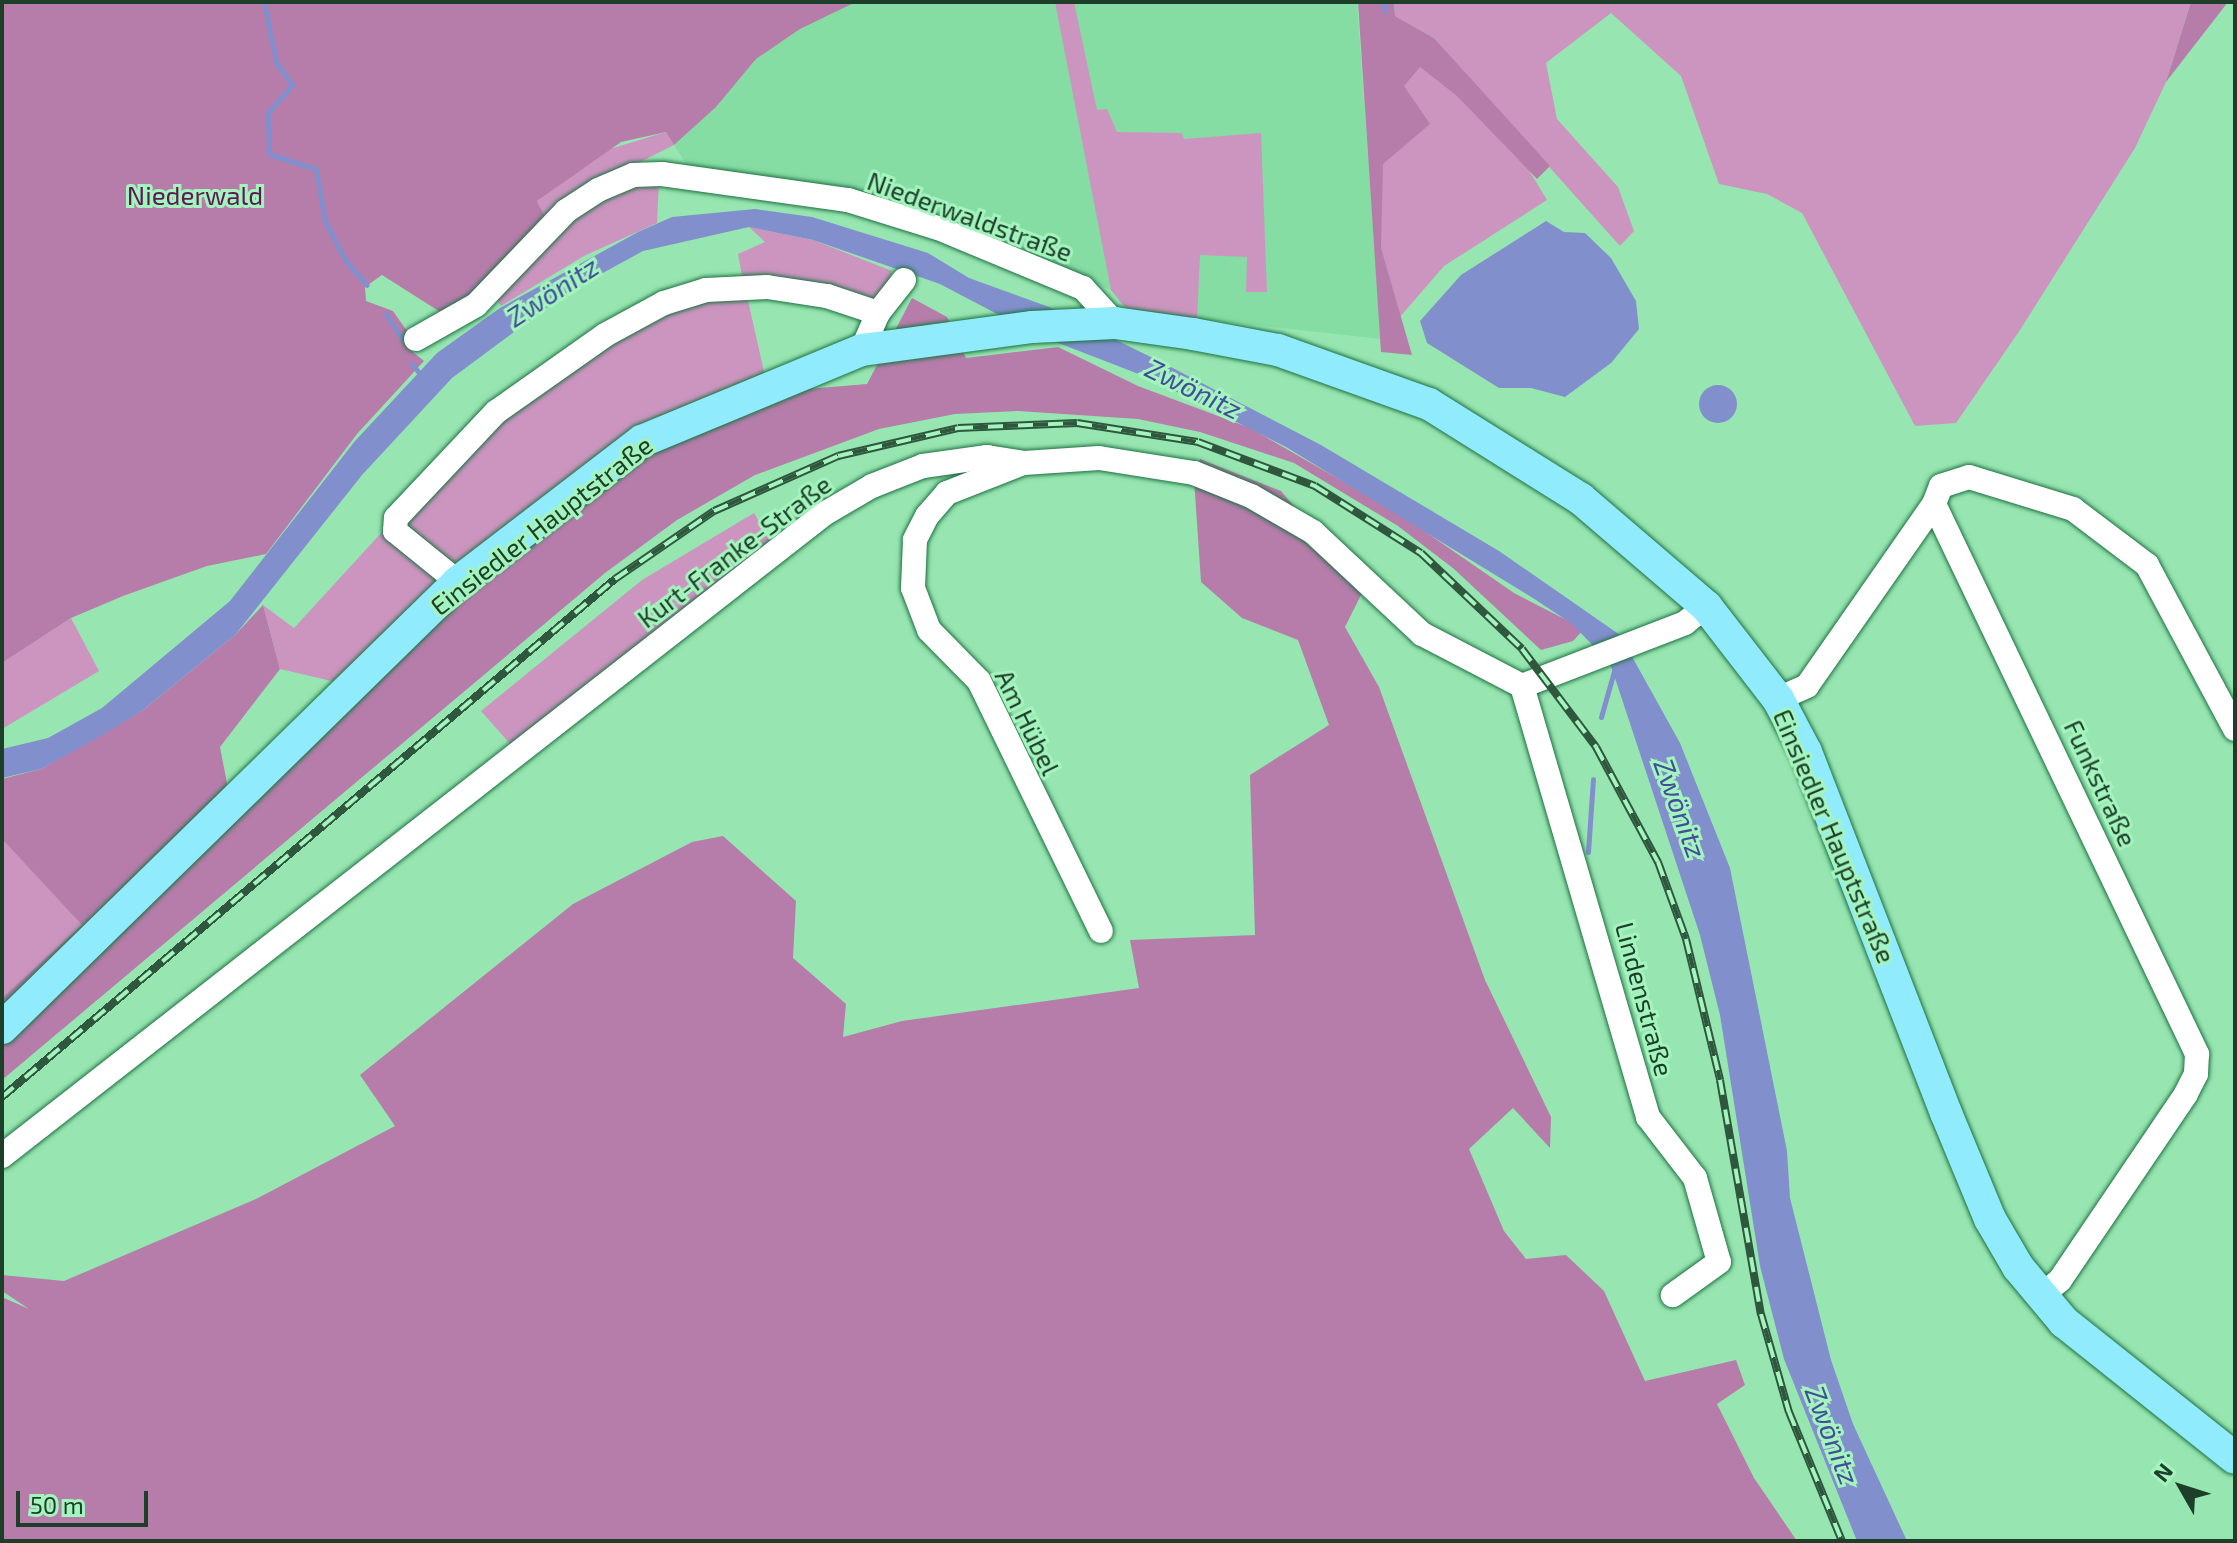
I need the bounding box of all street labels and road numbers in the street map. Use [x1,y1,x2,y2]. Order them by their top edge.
street label: Niederwaldstraße [863,164,1077,268]
street label: Einsiedler Hauptstraße [424,429,658,621]
street label: Kurt-Franke-Straße [631,468,837,634]
street label: Am Hübel [989,664,1067,780]
street label: Einsiedler Hauptstraße [1767,704,1903,968]
street label: Funkstraße [2058,715,2144,851]
street label: Lindenstraße [1609,919,1681,1079]

